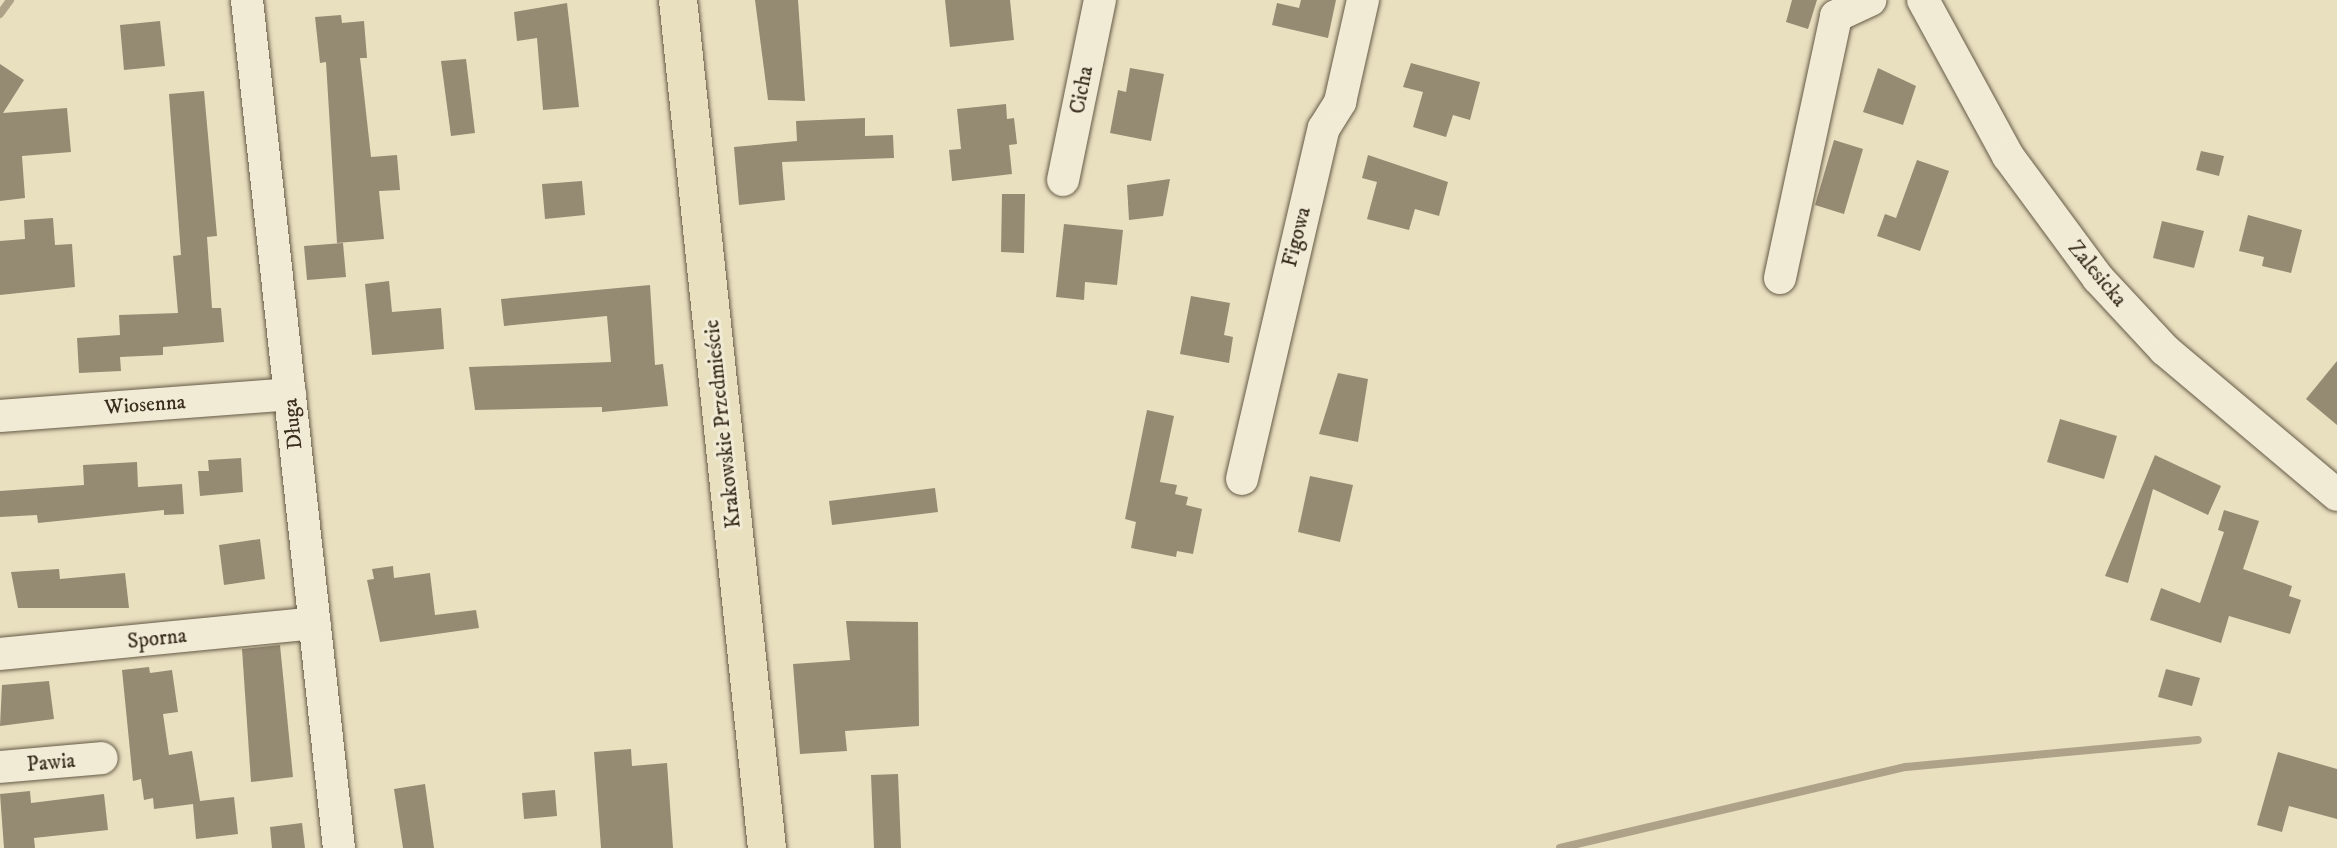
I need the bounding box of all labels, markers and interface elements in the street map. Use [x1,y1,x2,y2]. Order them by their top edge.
street label: Cicha [1065,64,1099,116]
street label: Figowa [1277,204,1317,270]
street label: Zalesicka [2062,236,2132,312]
street label: Krakowskie Przedmieście [700,318,746,530]
street label: Wiosenna [104,390,186,420]
street label: Długa [278,397,308,451]
street label: Sporna [126,623,188,655]
street label: Pawia [26,748,76,778]

